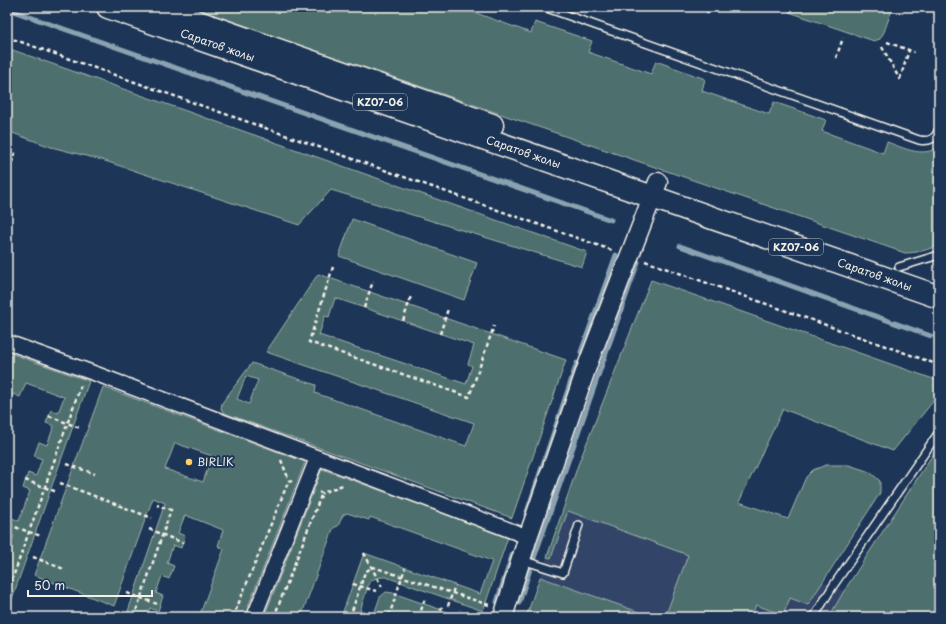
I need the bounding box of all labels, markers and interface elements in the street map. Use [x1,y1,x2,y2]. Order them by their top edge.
street label: Саратов жолы [178,24,257,66]
road number: KZ07-06 [353,94,407,110]
street label: Саратов жолы [484,131,563,172]
road number: KZ07-06 [769,239,823,255]
street label: Саратов жолы [835,253,914,295]
place label: BIRLIK [197,453,234,470]
marker: BIRLIK [184,457,194,467]
scale bar [28,572,152,598]
text: 50 m [34,576,65,594]

